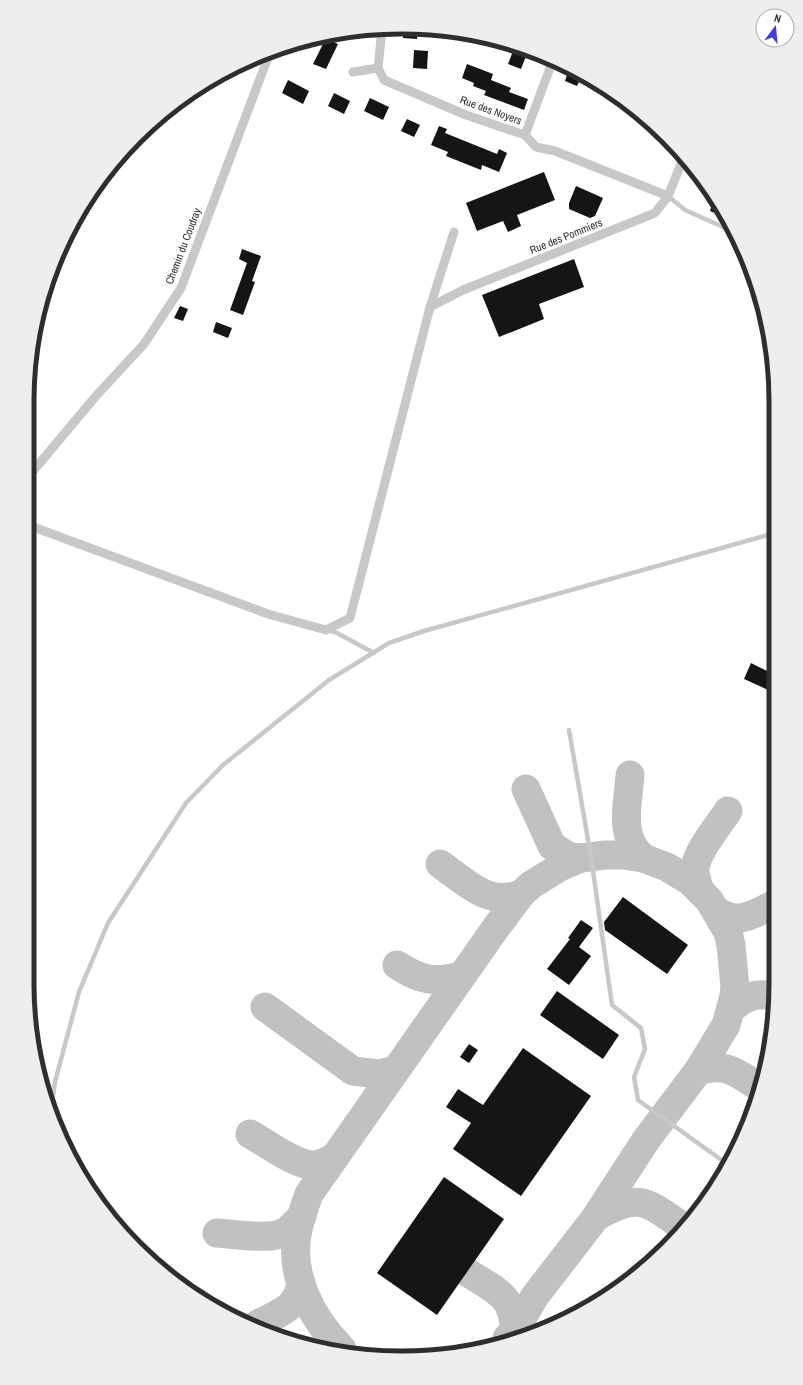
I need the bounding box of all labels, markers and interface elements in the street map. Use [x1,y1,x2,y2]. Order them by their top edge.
north arrow [755,8,795,48]
text: N [773,11,783,26]
street label: Rue des Noyers [458,92,524,128]
street label: Chemin du Coudray [162,205,204,286]
street label: Rue des Pommiers [528,215,605,257]

